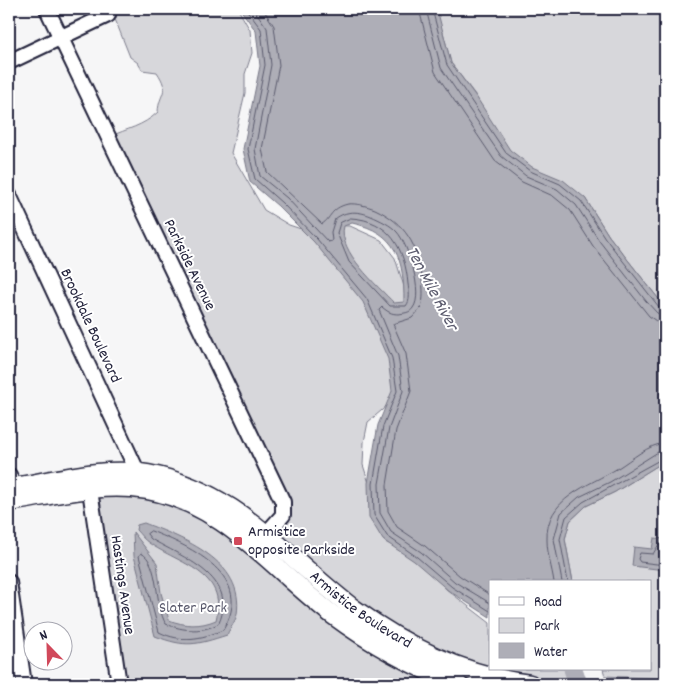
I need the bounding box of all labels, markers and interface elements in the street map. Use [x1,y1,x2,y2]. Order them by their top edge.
street label: Parkside Avenue [157,216,221,314]
water label: Ten Mile River [398,243,465,337]
street label: Brookdale Boulevard [53,265,127,387]
place label: Armistice opposite Parkside [248,521,355,562]
street label: Hastings Avenue [104,534,140,636]
marker: Armistice opposite Parkside [232,535,244,547]
street label: Armistice Boulevard [304,565,416,655]
legend [489,580,652,670]
text: Road [534,592,562,614]
park label: Slater Park [159,597,227,620]
text: Park [534,616,560,638]
north arrow [22,620,72,670]
text: N [37,625,51,646]
text: Water [534,642,568,664]

